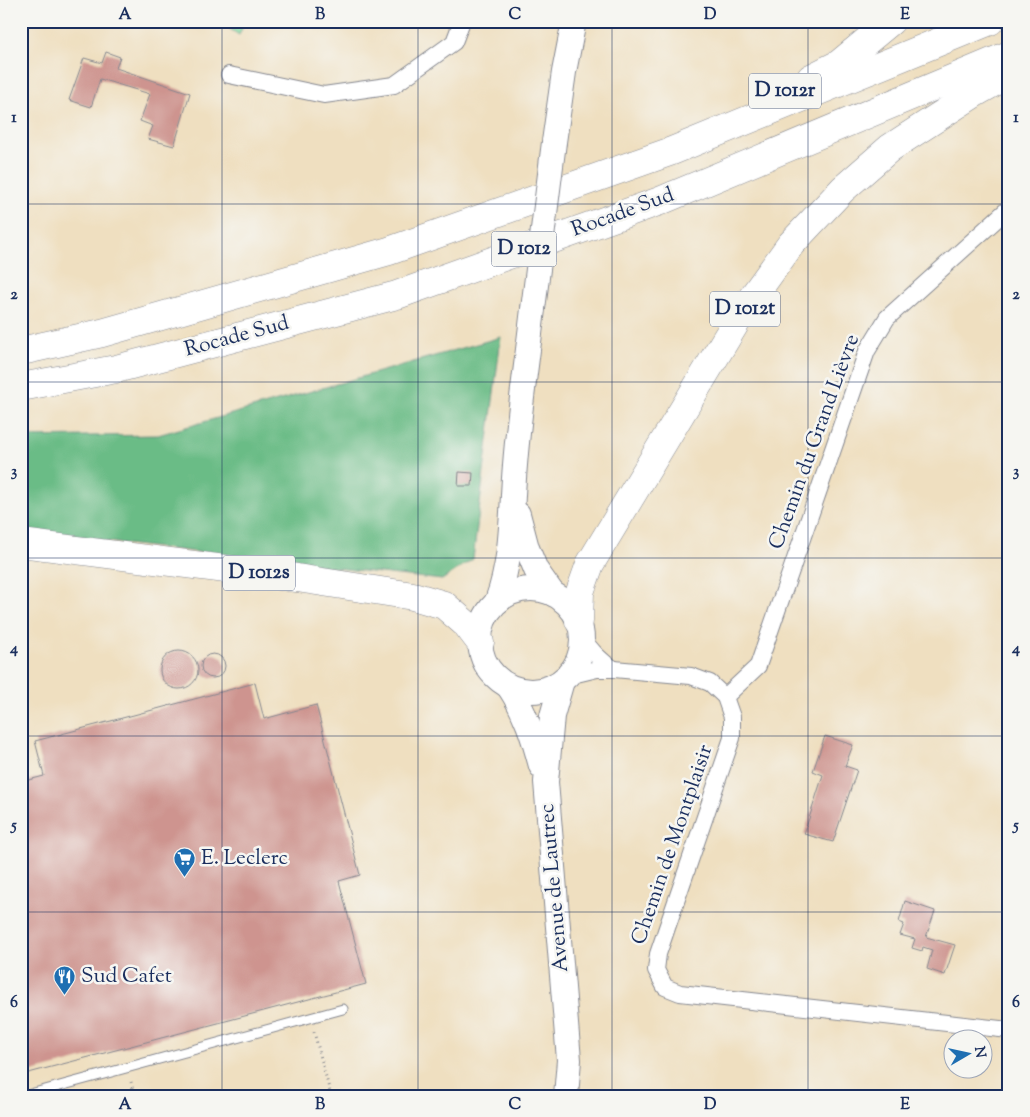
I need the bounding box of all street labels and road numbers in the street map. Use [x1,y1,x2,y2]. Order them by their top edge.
road number: D 1012r [749,74,821,108]
street label: Rocade Sud [567,181,679,245]
road number: D 1012 [492,232,556,266]
road number: D 1012t [710,292,780,326]
street label: Rocade Sud [181,309,293,365]
street label: Chemin du Grand Lièvre [762,330,868,554]
road number: D 1012s [223,556,295,590]
street label: Chemin de Montplaisir [625,741,721,949]
street label: Avenue de Lautrec [533,802,577,974]

